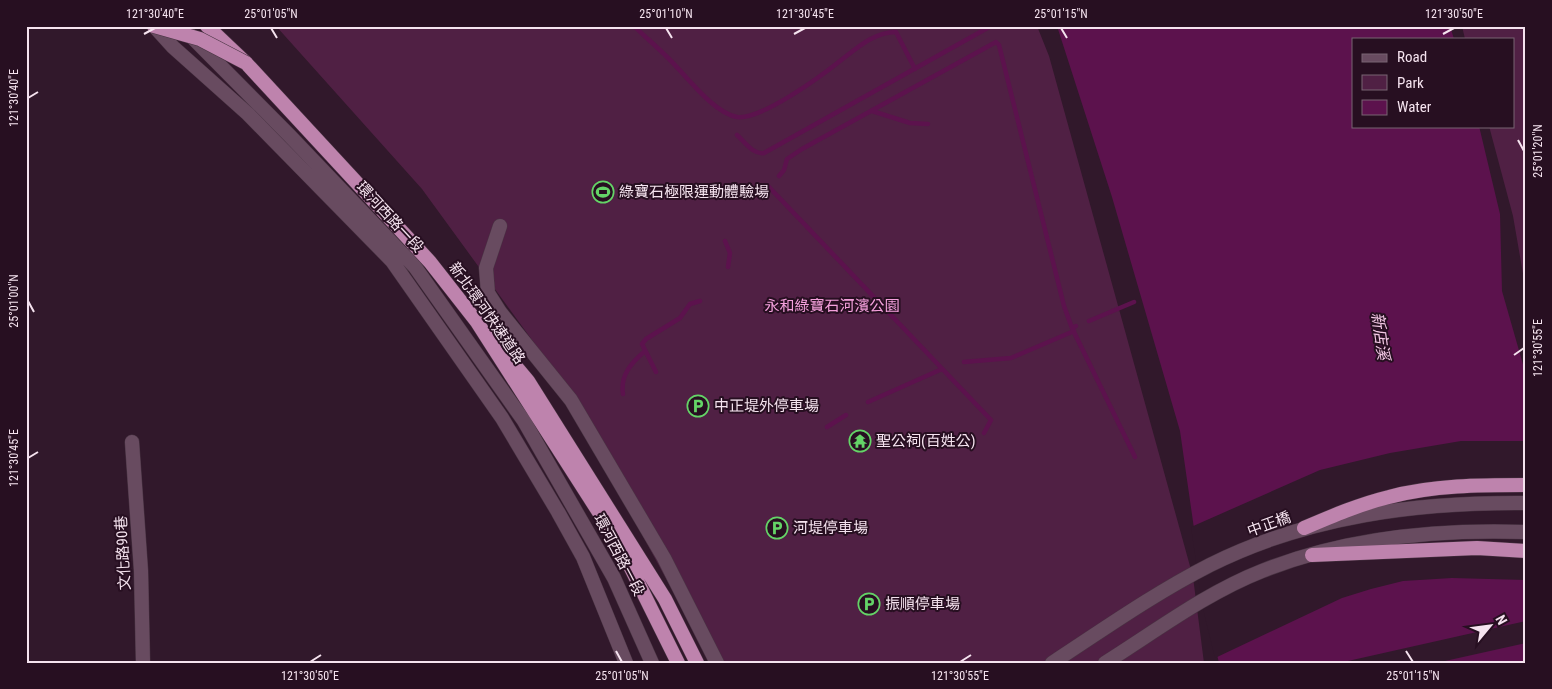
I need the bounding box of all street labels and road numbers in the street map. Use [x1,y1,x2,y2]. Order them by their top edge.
street label: 環河西路一段 [353,178,427,256]
street label: 新北環河快速道路 [445,259,529,367]
street label: 中正橋 [1245,508,1293,540]
street label: 環河西路一段 [590,511,648,599]
street label: 文化路90巷 [112,515,134,591]

